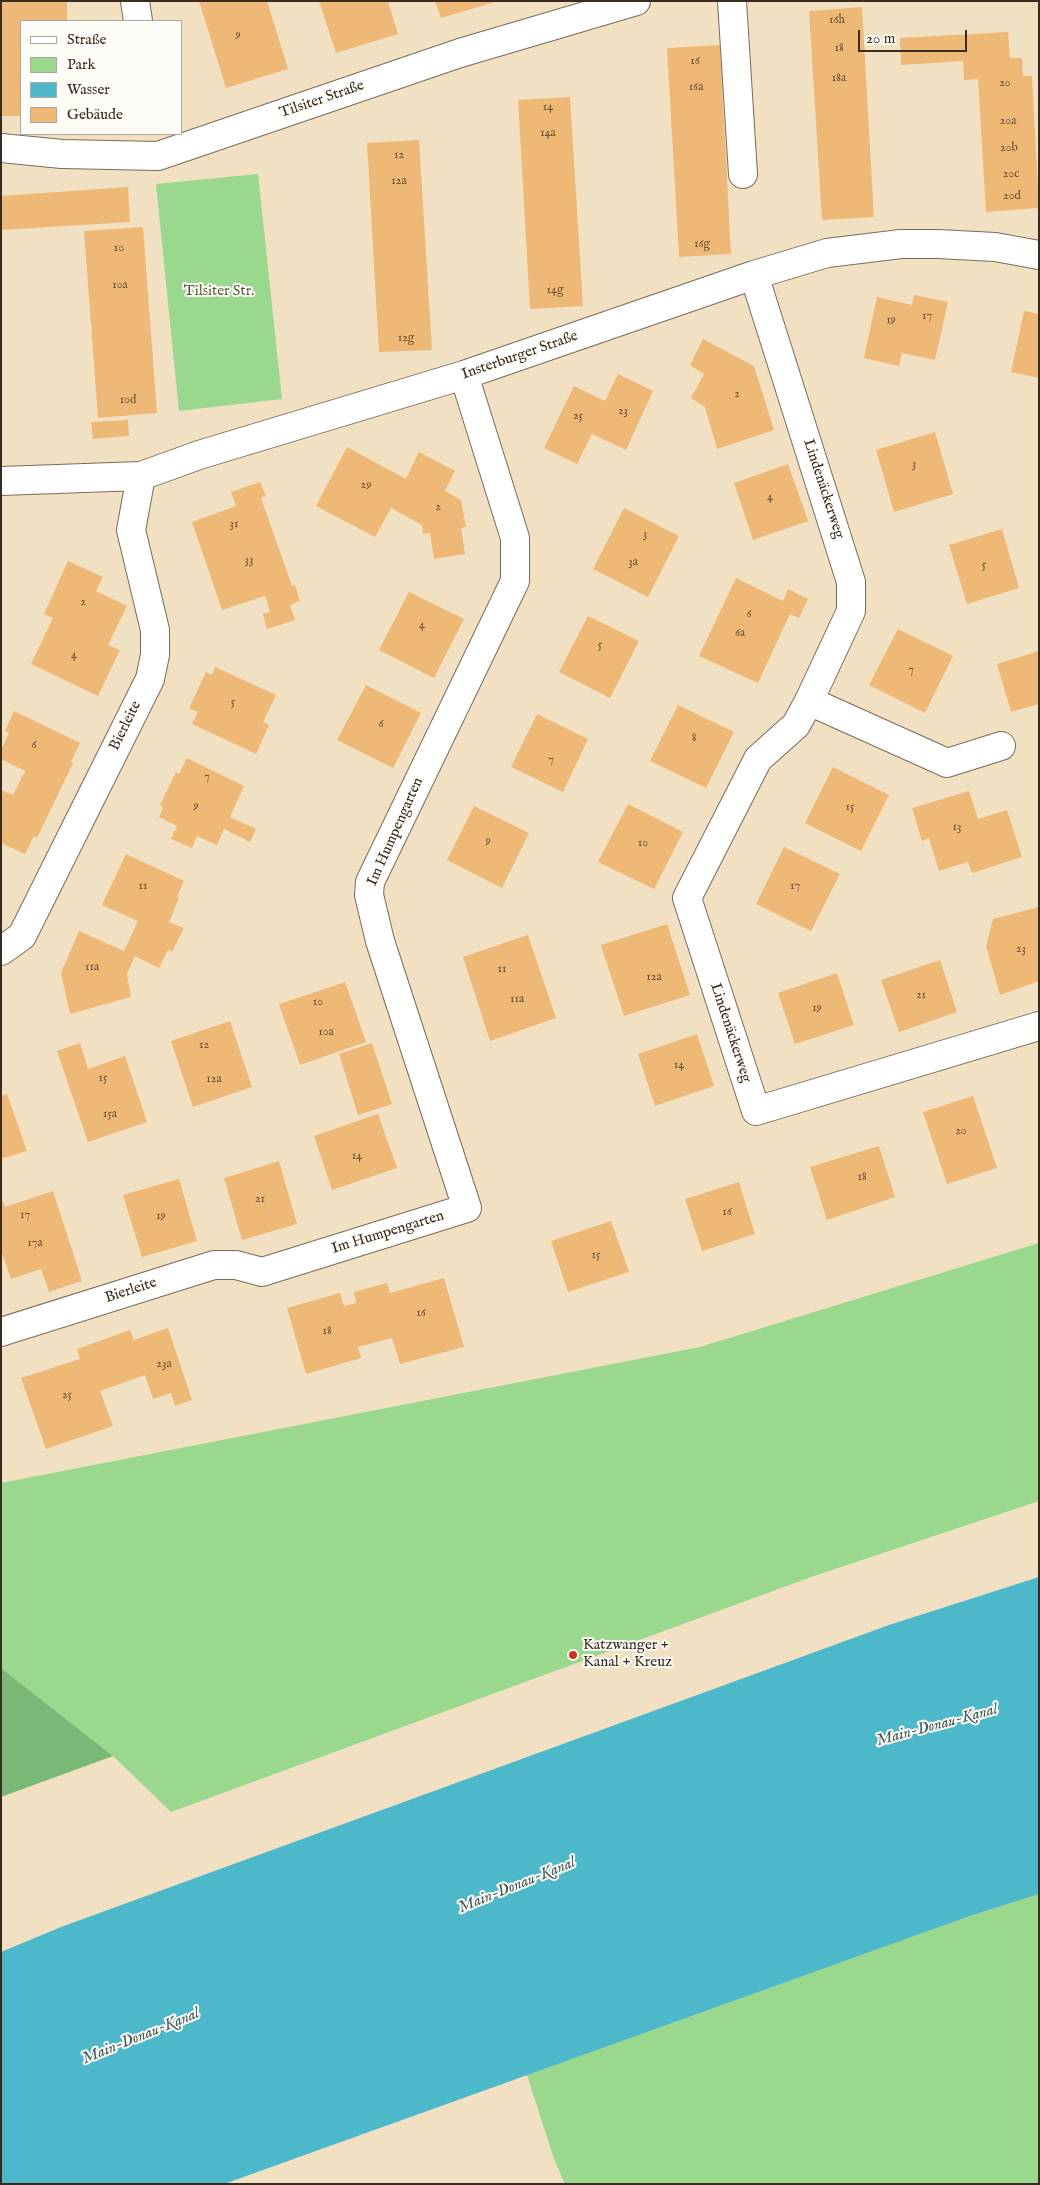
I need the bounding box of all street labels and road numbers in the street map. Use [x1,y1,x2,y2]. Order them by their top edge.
street label: Tilsiter Straße [277,77,367,123]
street label: Insterburger Straße [460,328,580,384]
street label: Lindenäckerweg [798,437,848,541]
street label: Bierleite [106,698,146,754]
street label: Im Humpengarten [364,775,428,889]
street label: Lindenäckerweg [705,981,755,1085]
street label: Im Humpengarten [330,1207,446,1259]
street label: Bierleite [103,1274,159,1308]

